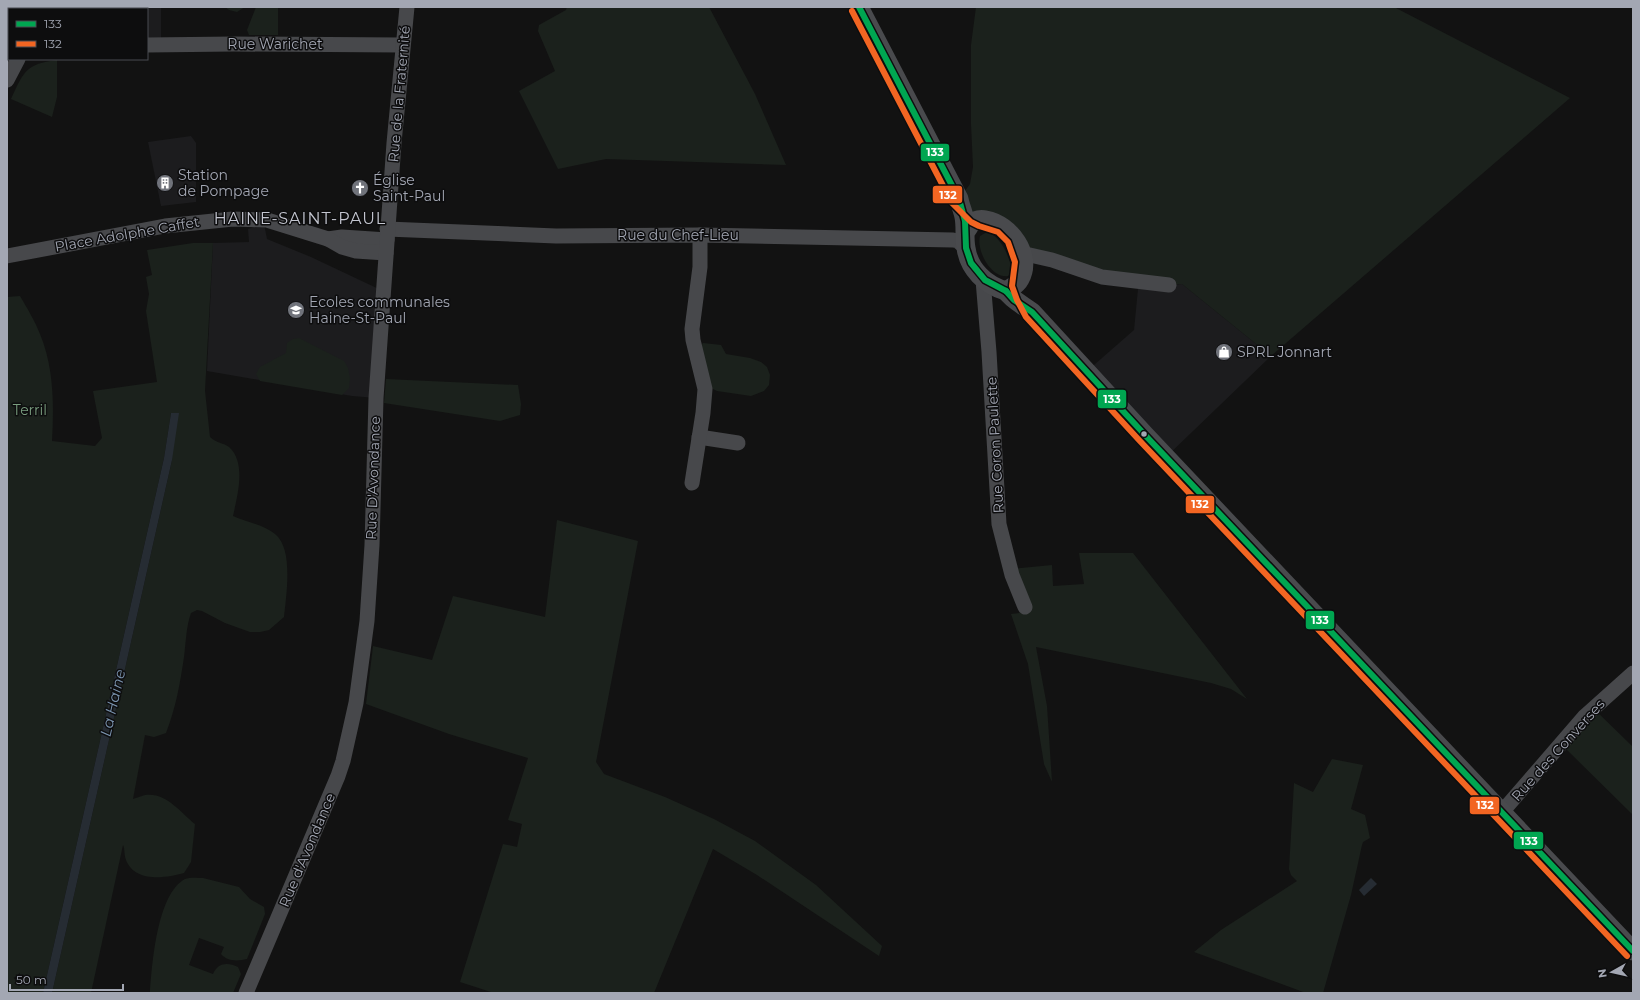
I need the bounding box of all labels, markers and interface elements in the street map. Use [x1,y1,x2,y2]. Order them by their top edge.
legend [8,8,148,60]
text: 133 [44,16,62,31]
street label: Rue de la Fraternité [384,25,414,163]
street label: Rue Warichet [227,35,323,53]
text: 132 [44,36,62,51]
line badge: 133 [920,143,950,162]
text: 133 [926,145,944,159]
place label: Station de Pompage [178,166,269,200]
place label: Église Saint-Paul [373,171,445,205]
building icon: Station de Pompage [155,173,175,193]
church icon: Église Saint-Paul [350,178,370,198]
line badge: 132 [932,185,963,204]
text: 132 [939,188,957,202]
district label: HAINE-SAINT-PAUL [214,209,386,228]
street label: Place Adolphe Caffet [53,212,201,256]
street label: Rue du Chef-Lieu [617,226,739,244]
place label: Ecoles communales Haine-St-Paul [309,293,450,327]
school or university icon: Ecoles communales Haine-St-Paul [286,300,306,320]
shop icon: SPRL Jonnart [1214,342,1234,362]
place label: SPRL Jonnart [1237,343,1332,361]
street label: Rue Coron Paulette [982,376,1008,514]
line badge: 133 [1097,389,1127,409]
text: 133 [1103,392,1121,406]
park label: Terril [13,401,47,419]
street label: Rue D'Avondance [362,416,384,540]
unlabelled marker [1139,429,1149,439]
line badge: 132 [1185,495,1215,514]
text: 132 [1191,497,1209,511]
line badge: 133 [1305,610,1335,630]
text: 133 [1311,613,1329,627]
water label: La Haine [96,667,129,738]
street label: Rue des Converses [1507,695,1609,805]
street label: Rue d'Avondance [275,790,339,910]
line badge: 132 [1469,796,1500,815]
text: 132 [1476,798,1494,812]
line badge: 133 [1513,831,1544,850]
text: 133 [1520,834,1538,848]
north arrow [1592,952,1632,992]
scale bar [10,966,123,992]
text: N [1595,968,1610,979]
text: 50 m [16,972,47,987]

